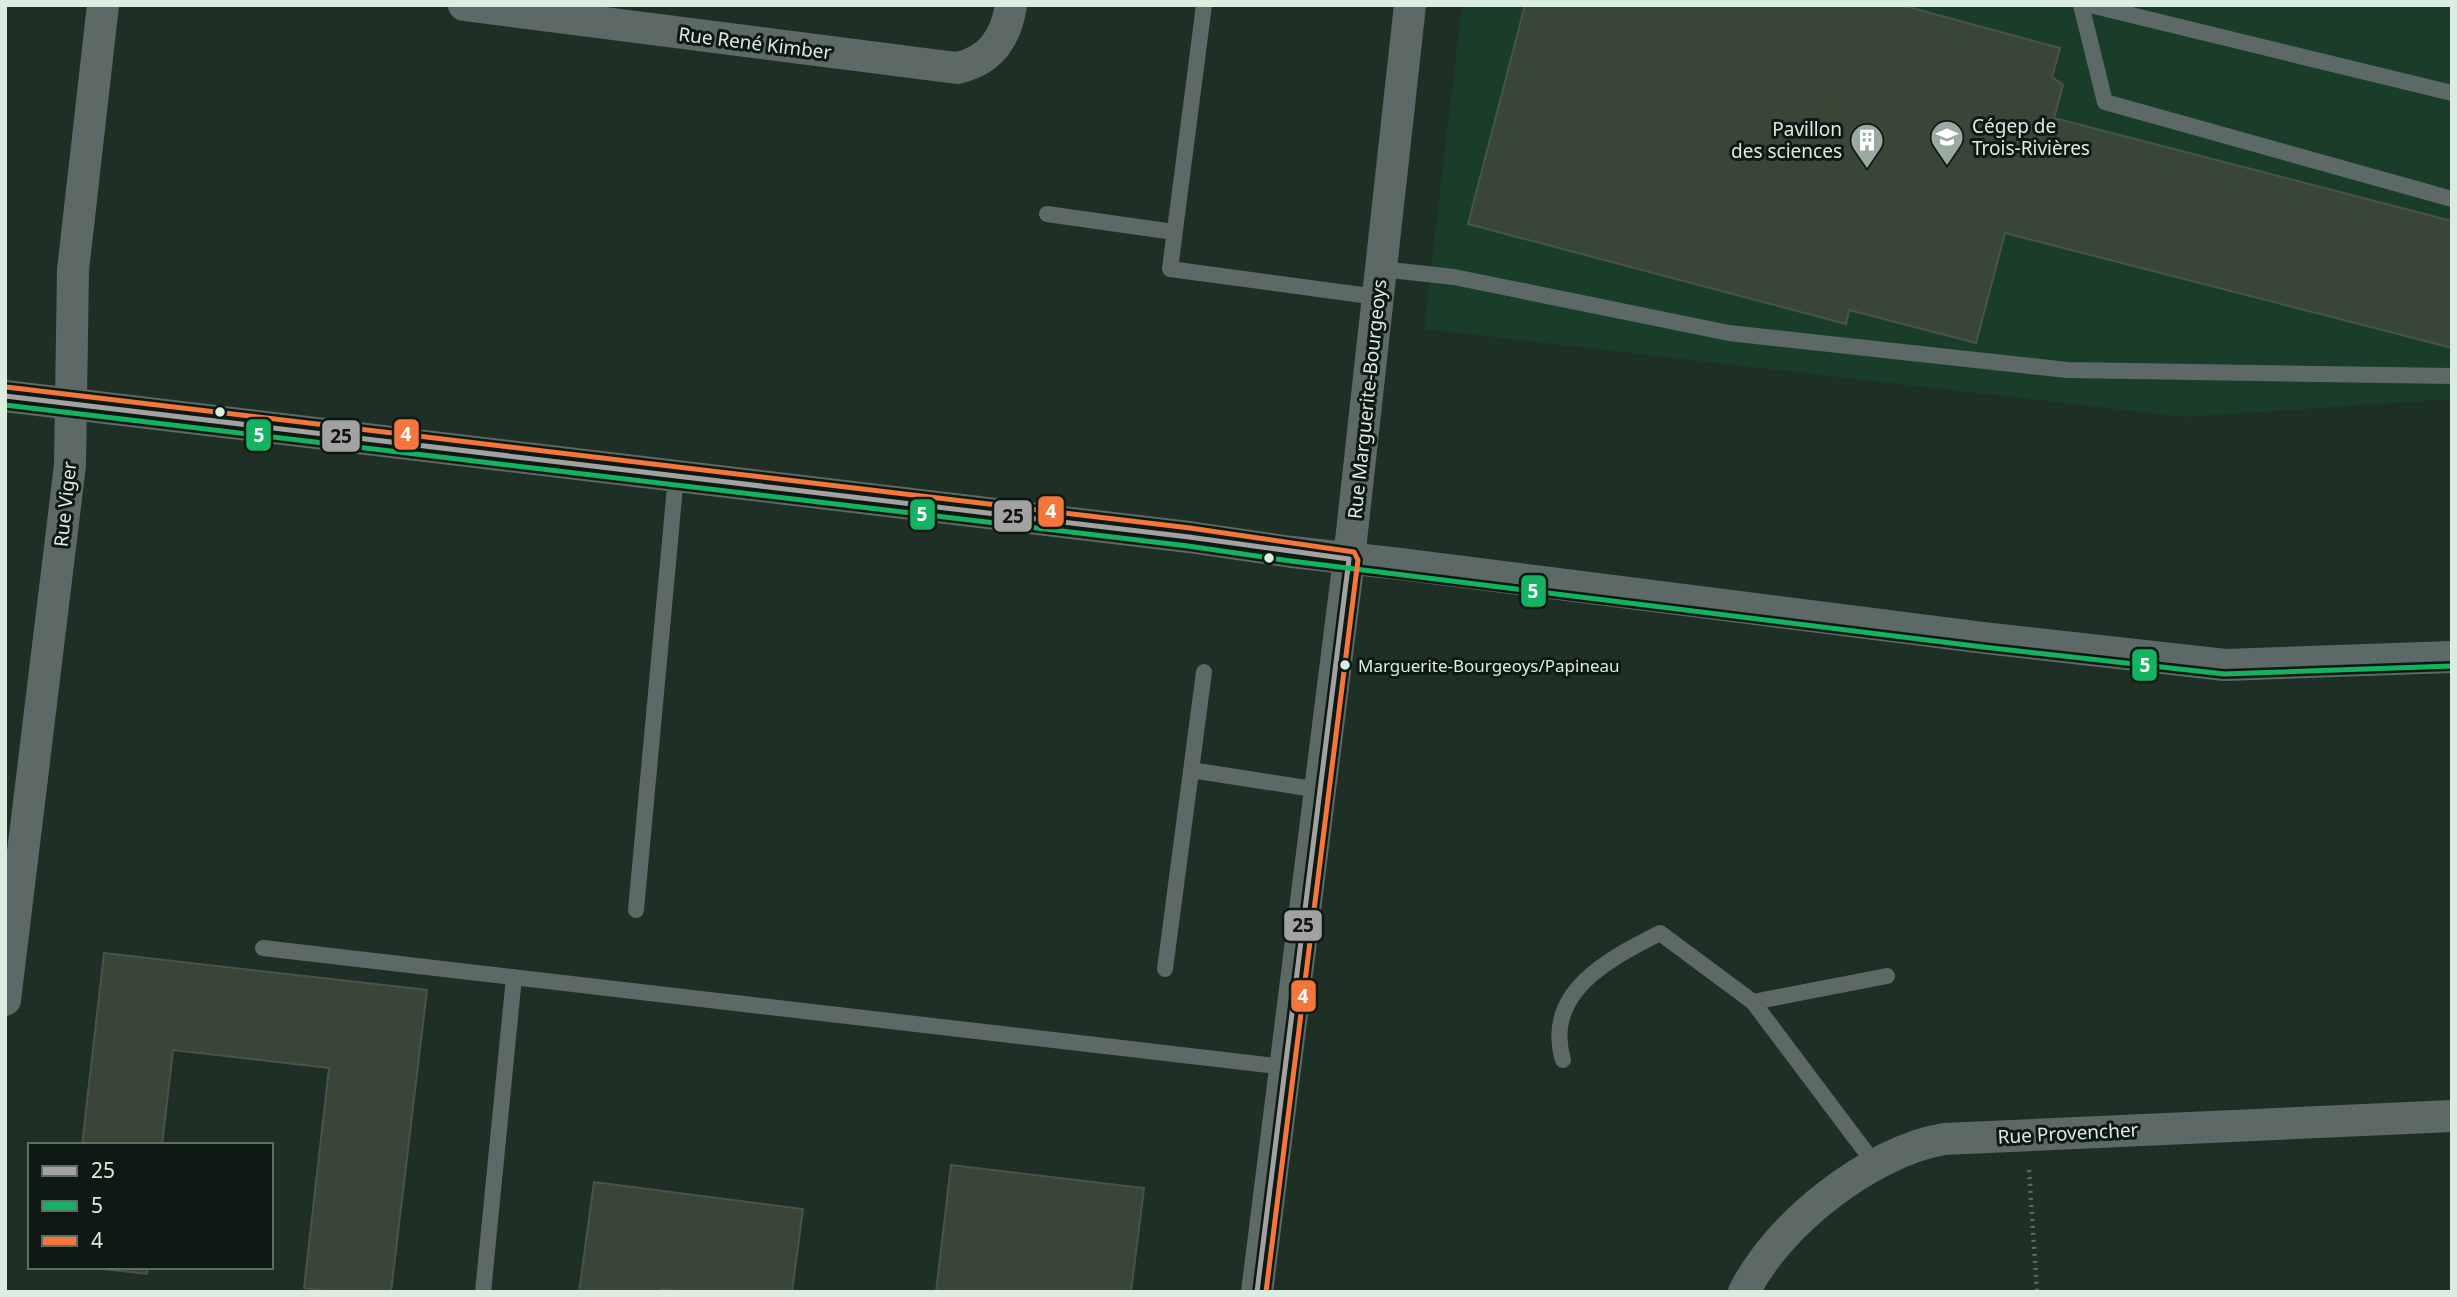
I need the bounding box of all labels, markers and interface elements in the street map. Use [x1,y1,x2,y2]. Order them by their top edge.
street label: Rue René Kimber [677,21,833,65]
place label: Cégep de Trois-Rivières [1972,113,2090,161]
place label: Pavillon des sciences [1731,116,1842,164]
school or university icon: Cégep de Trois-Rivières [1928,118,1966,167]
building icon: Pavillon des sciences [1848,121,1886,170]
street label: Rue Marguerite-Bourgeoys [1341,278,1393,520]
unlabelled marker [213,405,227,419]
line badge: 5 [245,418,272,452]
line badge: 4 [393,418,420,451]
line badge: 25 [321,419,361,453]
text: 4 [401,421,412,447]
text: 5 [254,422,264,448]
text: 25 [330,423,352,449]
street label: Rue Viger [48,460,82,548]
line badge: 4 [1037,495,1065,528]
line badge: 5 [909,498,936,531]
text: 4 [1046,498,1057,524]
line badge: 25 [993,499,1033,533]
text: 5 [917,501,927,527]
text: 25 [1002,503,1024,529]
unlabelled marker [1262,551,1276,565]
line badge: 5 [1520,574,1547,608]
text: 5 [1528,578,1538,604]
line badge: 5 [2131,648,2158,682]
text: 5 [2140,652,2150,678]
place label: Marguerite-Bourgeoys/Papineau [1358,654,1620,677]
marker: Marguerite-Bourgeoys/Papineau [1338,658,1352,672]
line badge: 25 [1283,909,1323,942]
text: 25 [1292,912,1314,938]
line badge: 4 [1290,979,1317,1013]
text: 4 [1298,983,1309,1009]
street label: Rue Provencher [1997,1116,2139,1150]
legend [28,1143,273,1269]
text: 25 [91,1156,115,1184]
text: 5 [91,1191,103,1219]
text: 4 [91,1226,103,1254]

